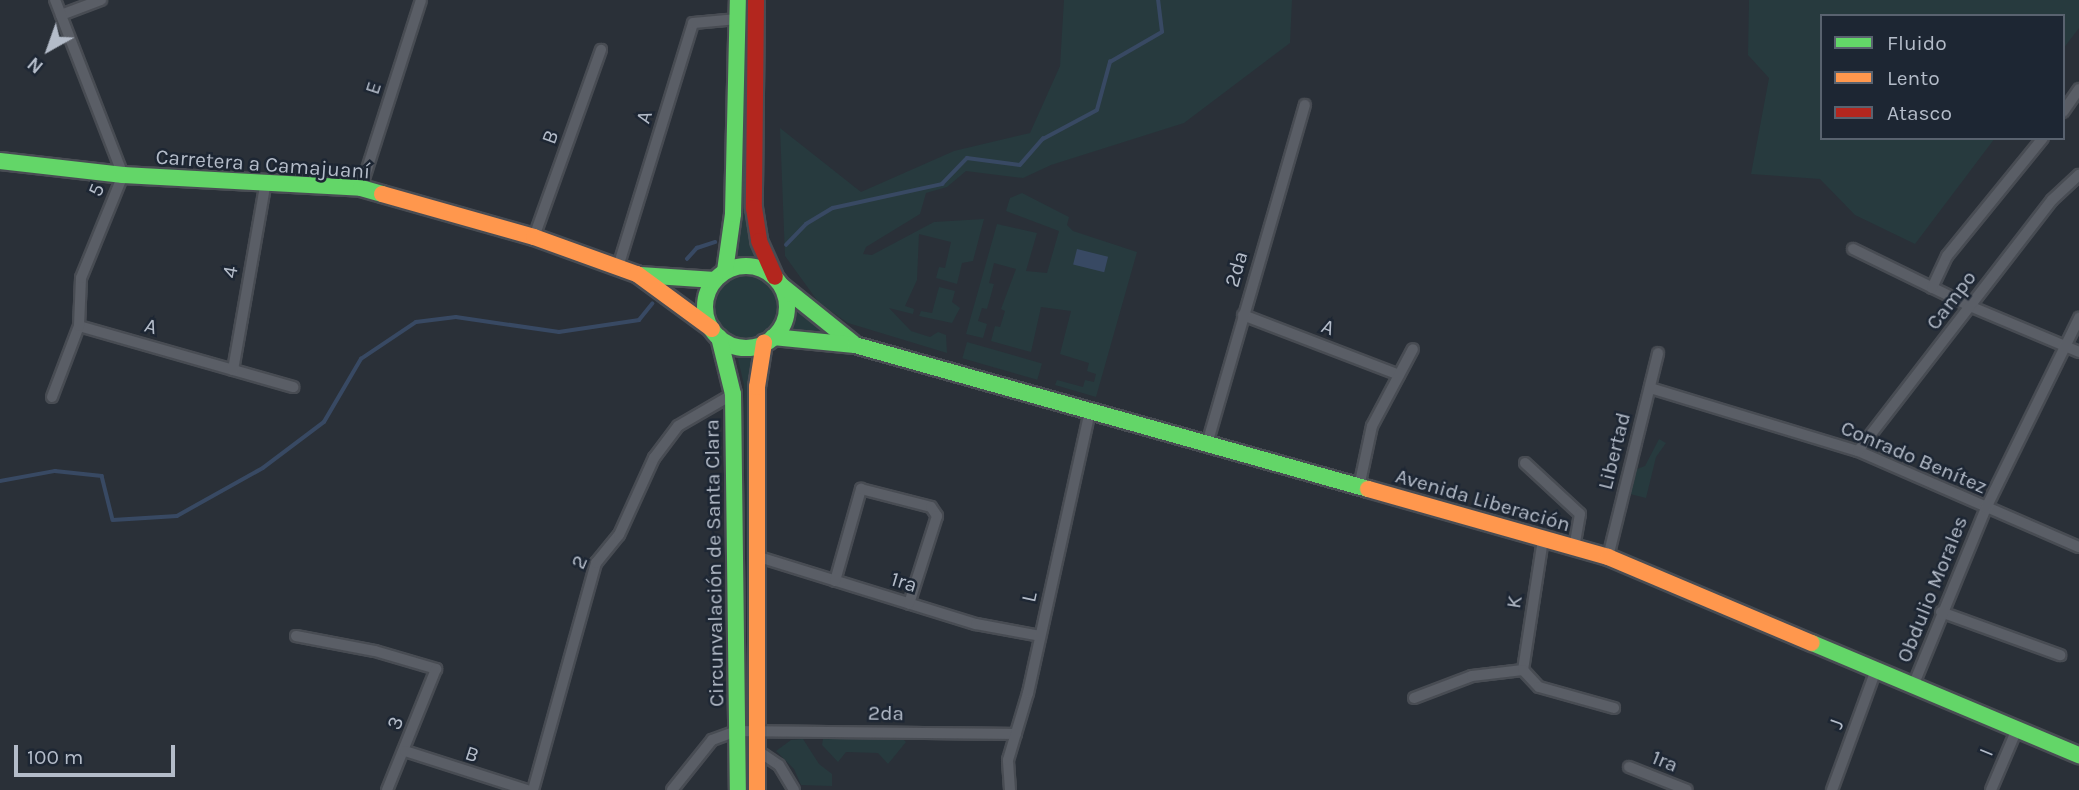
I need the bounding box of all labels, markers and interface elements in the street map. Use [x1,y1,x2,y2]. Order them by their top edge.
north arrow [14,14,84,84]
legend [1820,14,2065,140]
text: Fluido [1887,31,1947,55]
text: N [23,52,48,78]
text: Lento [1887,66,1940,90]
street label: E [359,78,387,98]
text: Atasco [1887,101,1952,125]
street label: A [630,108,658,126]
street label: B [536,127,564,147]
street label: Carretera a Camajuaní [155,144,371,184]
street label: 5 [82,180,110,200]
street label: 2da [1219,248,1253,290]
street label: 4 [217,264,243,280]
street label: Campo [1921,265,1981,335]
street label: A [142,312,160,340]
street label: A [1318,313,1338,341]
street label: Libertad [1592,410,1636,492]
street label: Conrado Benítez [1837,415,1991,499]
street label: Circunvalación de Santa Clara [699,419,729,707]
street label: Avenida Liberación [1393,463,1573,537]
street label: Obdulio Morales [1891,512,1973,666]
street label: 2 [565,551,593,573]
street label: 1ra [888,566,920,598]
street label: L [1016,590,1042,604]
street label: K [1501,594,1527,610]
street label: 2da [868,700,904,726]
street label: 3 [381,713,409,733]
street label: J [1823,716,1849,732]
scale bar [18,730,178,774]
street label: B [462,740,482,768]
street label: 1ra [1648,744,1682,778]
street label: I [1973,744,1999,760]
text: 100 m [27,745,84,769]

